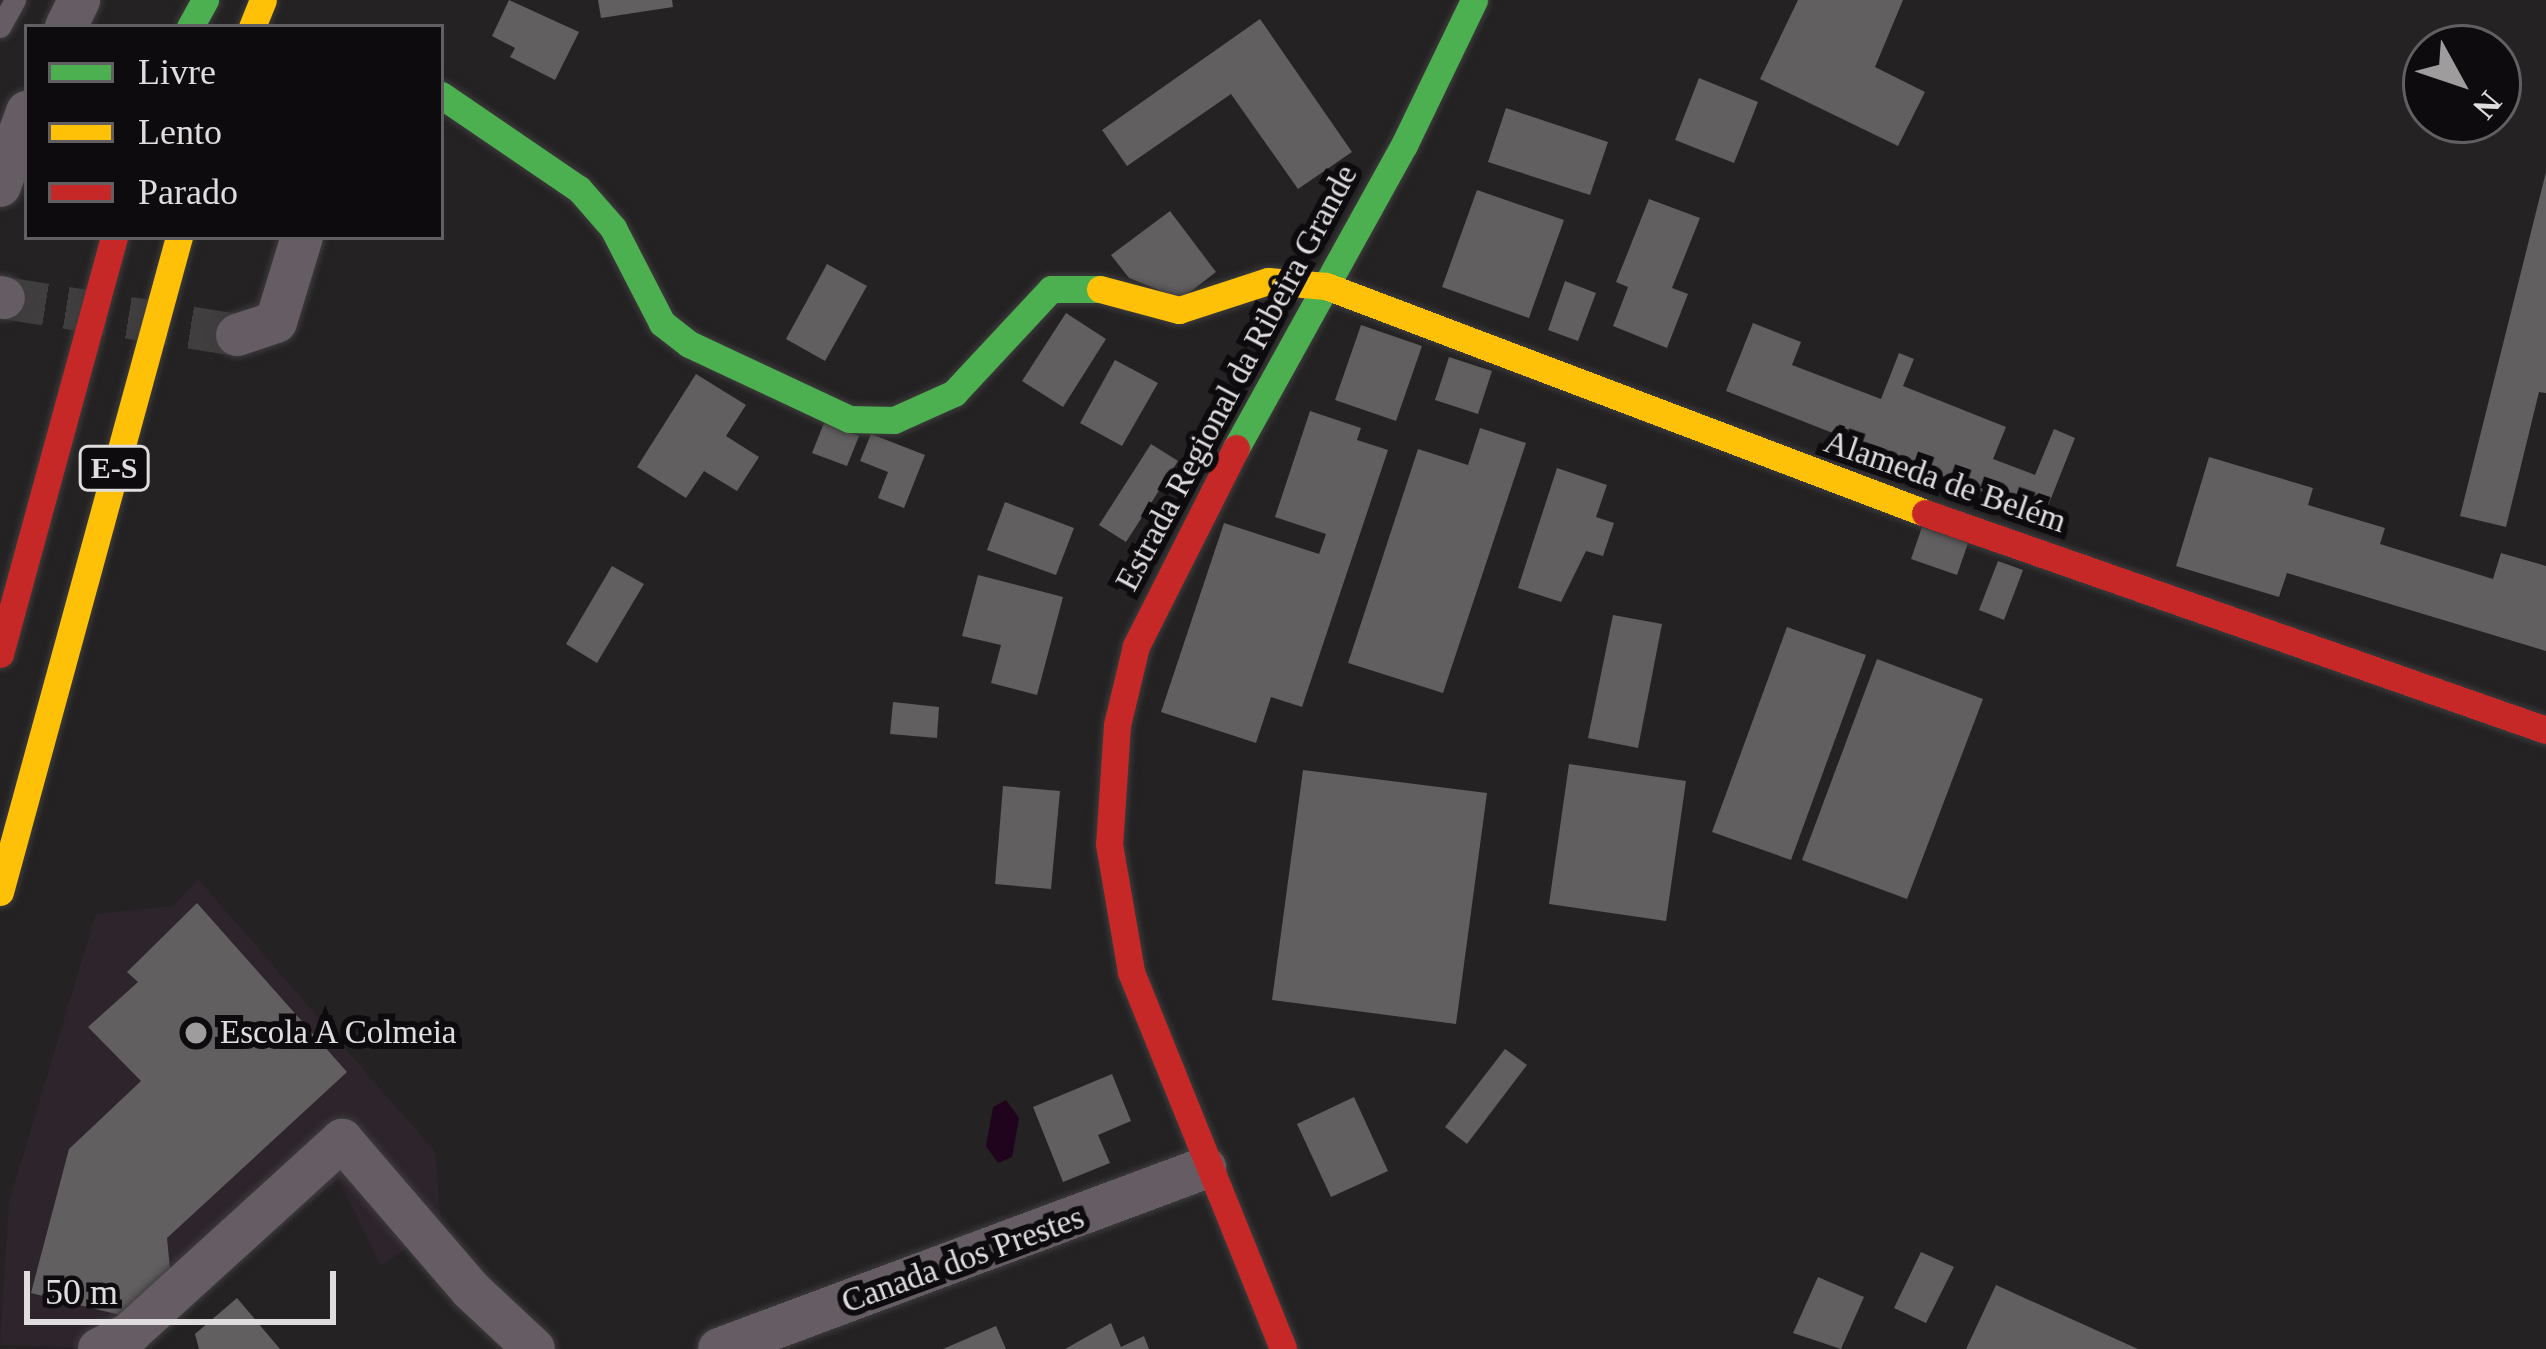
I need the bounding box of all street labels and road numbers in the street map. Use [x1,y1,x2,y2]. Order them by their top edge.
street label: Estrada Regional da Ribeira Grande [1108,158,1366,598]
street label: Alameda de Belém [1819,422,2071,542]
road number: E-S [78,444,150,492]
street label: Canada dos Prestes [837,1198,1089,1322]

